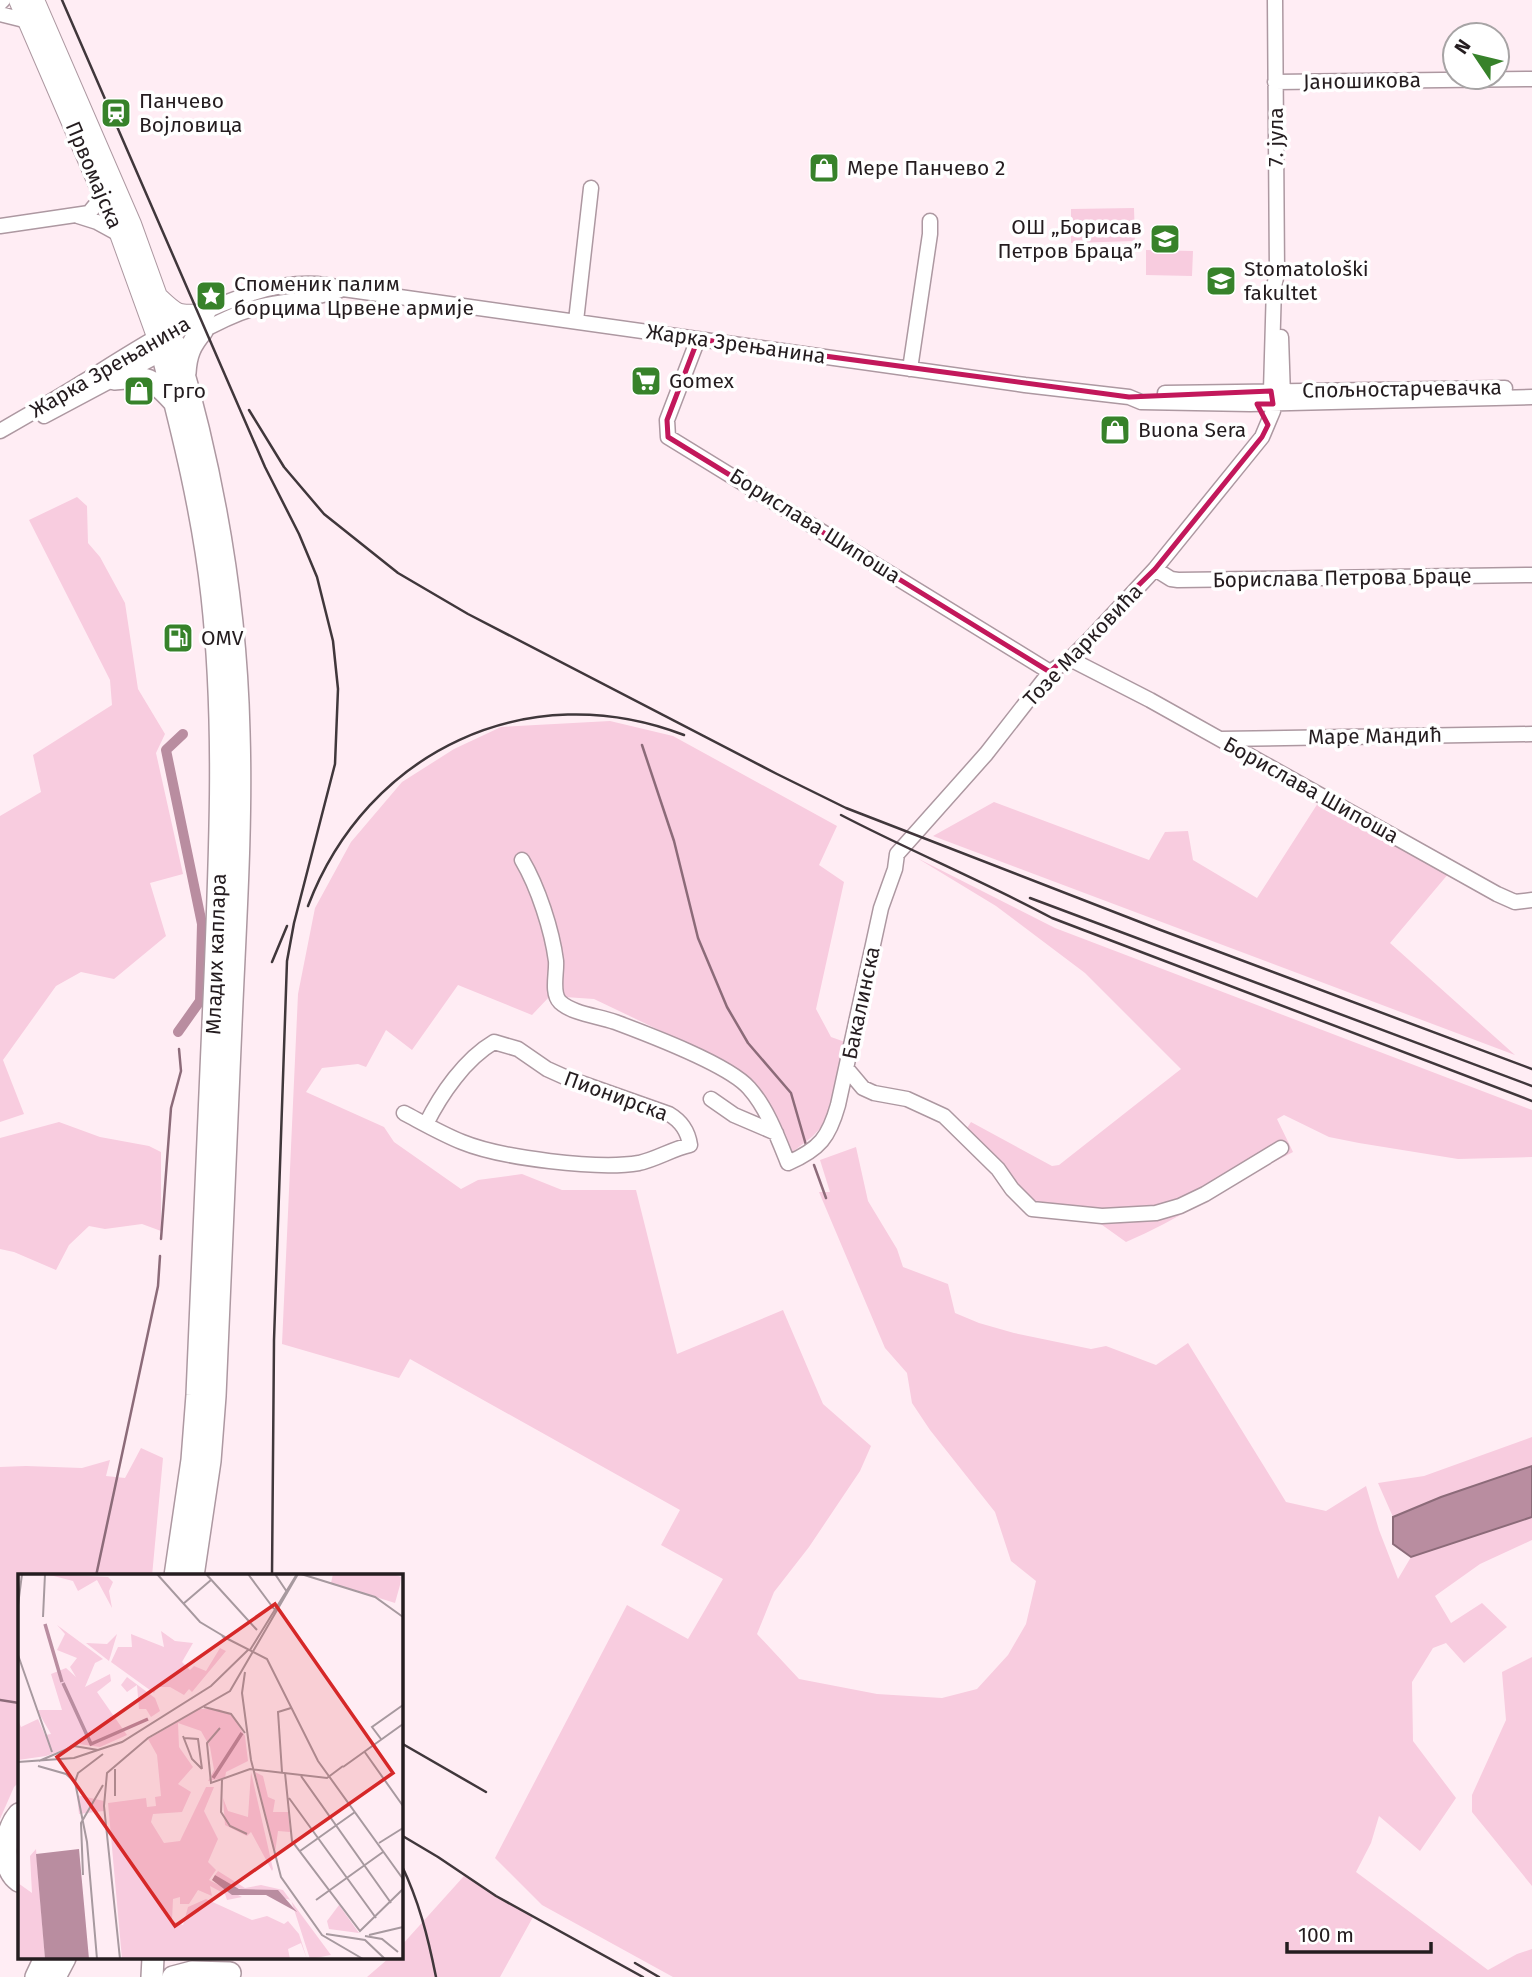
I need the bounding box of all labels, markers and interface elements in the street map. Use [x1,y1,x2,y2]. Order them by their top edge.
north arrow [1441,21,1511,91]
text: N [1449,35,1476,58]
street label: Јаношикова [1303,67,1421,95]
place label: Панчево Војловица [139,88,242,138]
station icon: Панчево Војловица [99,96,133,130]
street label: 7. јула [1263,107,1289,167]
street label: Првомајска [60,117,128,233]
shop icon: Мере Панчево 2 [807,151,841,185]
place label: Мере Панчево 2 [847,155,1005,181]
place label: ОШ „Борисав Петров Браца” [997,214,1142,264]
school or university icon: ОШ „Борисав Петров Браца” [1148,222,1182,256]
place label: Stomatološki fakultet [1244,256,1369,306]
school or university icon: Stomatološki fakultet [1204,264,1238,298]
place label: Споменик палим борцима Црвене армије [234,271,474,321]
place icon: Споменик палим борцима Црвене армије [194,279,228,313]
street label: Жарка Зрењанина [25,311,195,423]
street label: Жарка Зрењанина [645,319,827,369]
supermarket icon: Gomex [629,364,663,398]
place label: Gomex [669,368,735,394]
shop icon: Грго [122,374,156,408]
street label: Спољностарчевачка [1302,374,1502,404]
place label: Грго [162,378,206,404]
shop icon: Buona Sera [1098,413,1132,447]
place label: Buona Sera [1138,417,1246,443]
street label: Борислава Шипоша [725,463,905,589]
street label: Борислава Петрова Браце [1212,563,1472,593]
street label: Тозе Марковића [1018,578,1148,712]
fuel station icon: OMV [161,621,195,655]
place label: OMV [201,625,244,651]
street label: Маре Мандић [1308,722,1442,750]
street label: Борислава Шипоша [1219,731,1403,849]
street label: Младих каплара [200,873,232,1035]
street label: Бакалинска [836,944,886,1062]
street label: Пионирска [561,1065,671,1127]
inset map [18,1574,402,1960]
scale bar [1287,1910,1430,1954]
text: 100 m [1298,1922,1354,1948]

